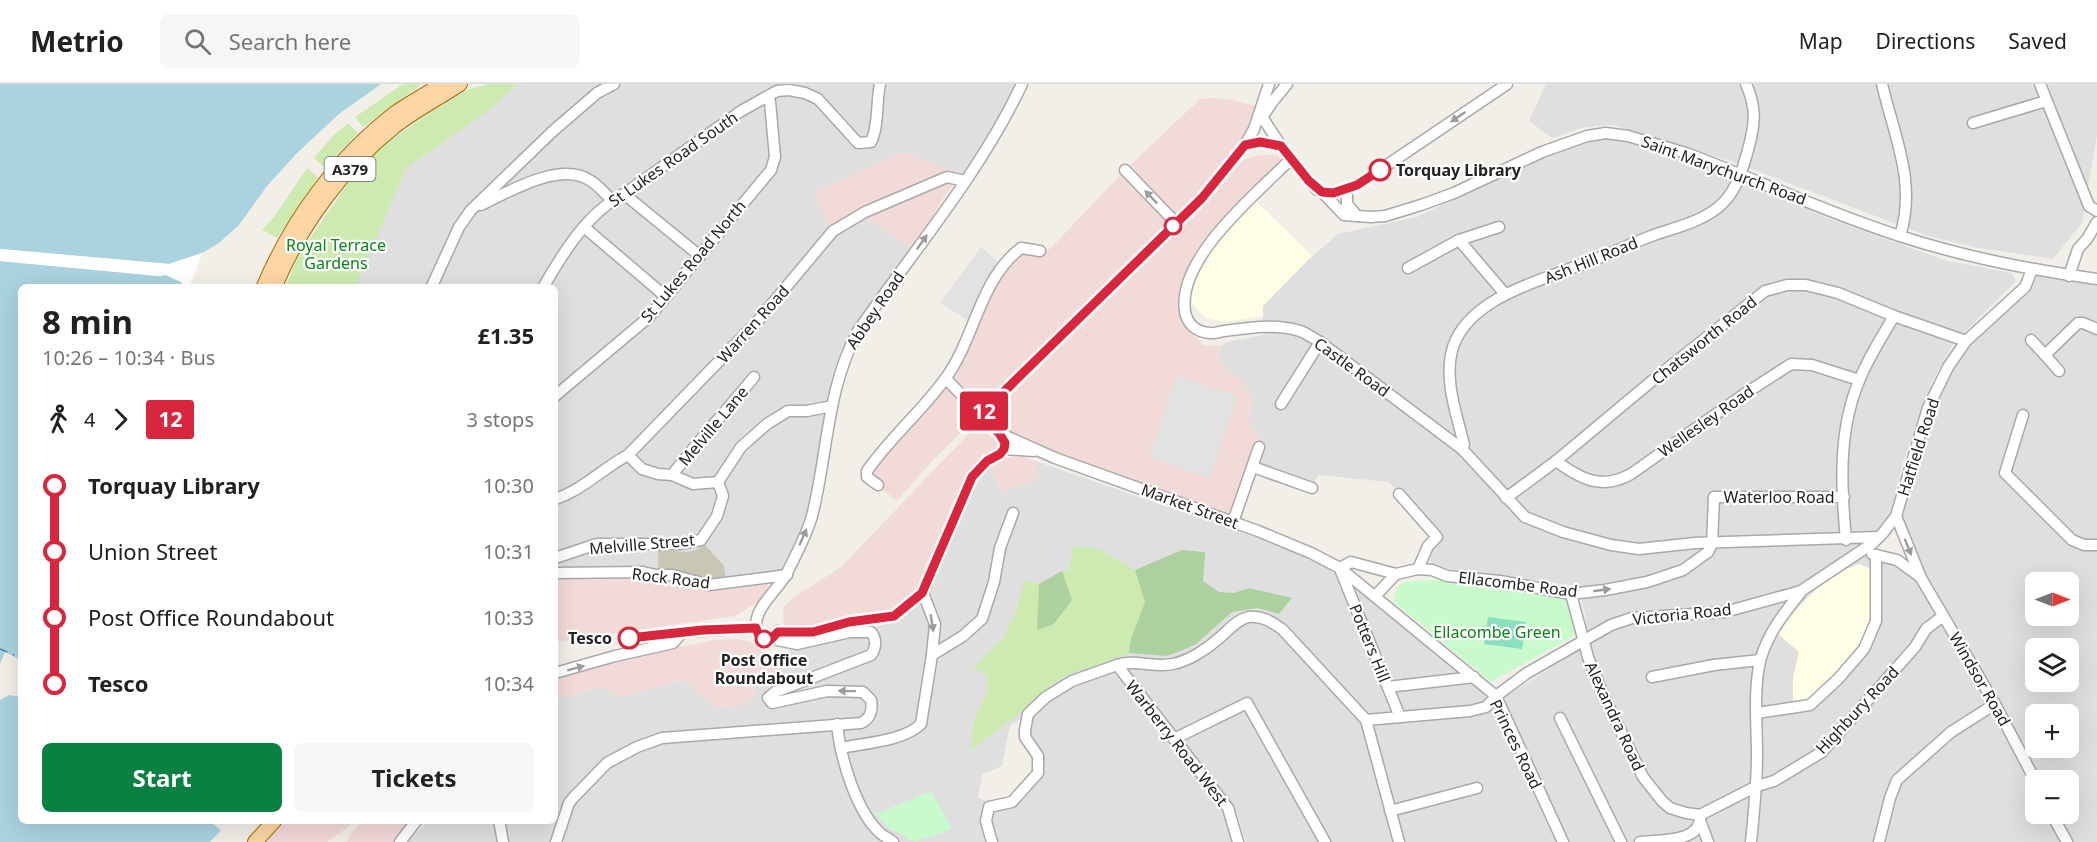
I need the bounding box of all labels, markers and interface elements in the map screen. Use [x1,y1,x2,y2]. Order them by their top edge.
search box [160,14,580,68]
text: Metrio [30,22,124,60]
icon: search [181,25,214,58]
text: Search here [229,26,351,56]
text: Map [1799,27,1843,55]
text: Directions [1876,27,1975,55]
text: Saved [2008,27,2067,55]
street label: St Lukes Road South [604,106,742,212]
one-way arrow [1451,111,1467,123]
street label: Saint Marychurch Road [1639,130,1809,210]
road number: A379 [324,157,376,181]
marker: Torquay Library [1369,159,1391,181]
place label: Torquay Library [1396,159,1522,181]
one-way arrow [1144,190,1158,204]
street label: St Lukes Road North [635,195,751,327]
unlabelled marker [1164,217,1182,235]
street label: Ash Hill Road [1541,231,1641,289]
park label: Royal Terrace Gardens [286,234,386,274]
one-way arrow [917,234,928,250]
street label: Abbey Road [841,267,909,353]
street label: Warren Road [712,280,794,368]
street label: Chatsworth Road [1647,291,1761,389]
text: 8 min [42,299,133,344]
text: £1.35 [477,320,534,350]
street label: Castle Road [1310,332,1394,402]
text: 10:26 – 10:34 · Bus [42,344,215,371]
street label: Wellesley Road [1654,380,1758,462]
street label: Melville Lane [673,382,753,470]
line badge: 12 [957,392,1011,430]
street label: Hatfield Road [1892,395,1944,499]
text: 12 [972,397,996,425]
icon: walk [42,403,75,436]
icon: forward [104,403,137,436]
text: 12 [158,405,182,433]
text: 4 [84,406,95,433]
text: 3 stops [467,406,534,433]
text: Torquay Library [88,470,260,500]
text: 10:30 [483,472,534,499]
street label: Market Street [1138,478,1242,534]
street label: Waterloo Road [1723,486,1835,508]
street label: Melville Street [588,528,696,560]
one-way arrow [799,528,808,546]
text: Union Street [88,536,217,566]
text: 10:31 [483,538,534,565]
one-way arrow [1904,538,1913,556]
street label: Rock Road [631,562,711,594]
street label: Ellacombe Road [1457,566,1579,602]
north arrow [2025,572,2079,626]
map controls [2025,572,2079,824]
one-way arrow [1592,585,1611,595]
street label: Victoria Road [1632,598,1732,630]
street label: Potters Hill [1344,601,1396,685]
text: Post Office Roundabout [88,602,334,632]
text: 10:33 [483,604,534,631]
one-way arrow [928,614,937,633]
park label: Ellacombe Green [1433,621,1561,643]
place label: Tesco [568,627,612,649]
marker: Tesco [618,627,640,649]
street label: Windsor Road [1944,628,2016,730]
marker: Post Office Roundabout [755,630,773,648]
button: layers [2025,638,2079,692]
place label: Post Office Roundabout [715,649,813,689]
street label: Alexandra Road [1580,658,1650,774]
street label: Highbury Road [1810,661,1904,759]
one-way arrow [567,662,585,672]
text: Tesco [88,668,148,698]
text: 10:34 [483,670,534,697]
street label: Warberry Road West [1121,675,1233,811]
one-way arrow [837,686,856,696]
street label: Princes Road [1485,695,1547,793]
button: + [2025,704,2079,758]
button: Start [42,743,282,812]
button: Tickets [294,743,534,812]
button: − [2025,770,2079,824]

